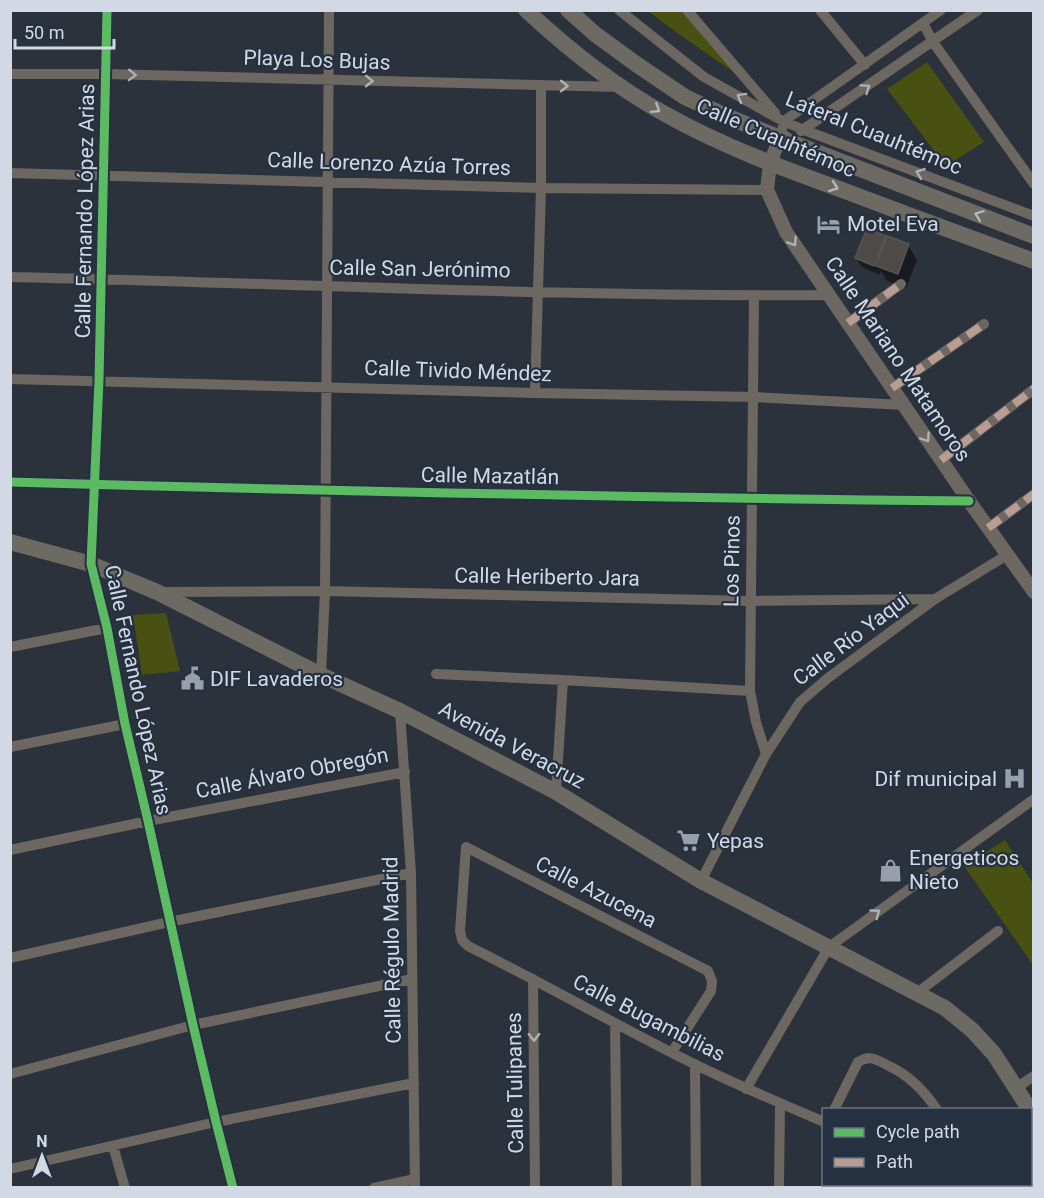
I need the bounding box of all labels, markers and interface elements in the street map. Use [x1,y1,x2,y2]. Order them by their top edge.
scale bar [15,12,114,50]
text: 50 m [24,22,64,43]
street label: Playa Los Bujas [243,45,391,75]
one-way arrow [127,68,136,81]
one-way arrow [364,75,373,88]
one-way arrow [559,80,568,92]
street label: Calle Fernando López Arias [71,83,99,339]
one-way arrow [859,84,870,95]
street label: Lateral Cuauhtémoc [782,87,966,179]
one-way arrow [736,93,747,104]
street label: Calle Cuauhtémoc [693,94,859,182]
one-way arrow [650,101,660,113]
street label: Calle Lorenzo Azúa Torres [267,148,511,180]
one-way arrow [915,168,925,181]
one-way arrow [829,180,839,193]
one-way arrow [974,210,985,222]
hotel icon: Motel Eva [816,211,842,237]
place label: Motel Eva [847,212,939,236]
one-way arrow [786,235,797,246]
street label: Calle Mariano Matamoros [820,252,976,466]
street label: Calle San Jerónimo [329,255,511,283]
street label: Calle Tivido Méndez [364,356,552,386]
one-way arrow [919,431,930,442]
street label: Calle Mazatlán [421,463,559,489]
street label: Los Pinos [719,515,745,607]
street label: Calle Fernando López Arias [100,563,176,817]
street label: Calle Heriberto Jara [454,563,640,591]
street label: Calle Río Yaqui [788,588,914,690]
public building icon: DIF Lavaderos [179,666,205,692]
place label: DIF Lavaderos [210,667,343,691]
street label: Avenida Veracruz [435,696,589,794]
street label: Calle Álvaro Obregón [194,743,390,803]
hospital icon: Dif municipal [1002,766,1028,792]
place label: Dif municipal [874,767,997,791]
supermarket icon: Yepas [676,828,702,854]
place label: Yepas [707,829,764,853]
place label: Energeticos Nieto [909,846,1019,894]
street label: Calle Azucena [531,851,661,933]
street label: Calle Régulo Madrid [378,856,406,1044]
shop icon: Energeticos Nieto [878,857,904,883]
one-way arrow [870,909,881,920]
street label: Calle Bugambilias [569,969,729,1067]
street label: Calle Tulipanes [502,1012,528,1154]
one-way arrow [527,1033,540,1042]
legend [822,1108,1032,1186]
text: Cycle path [876,1121,960,1142]
north arrow [12,1126,72,1186]
text: N [36,1132,48,1151]
text: Path [876,1151,913,1172]

